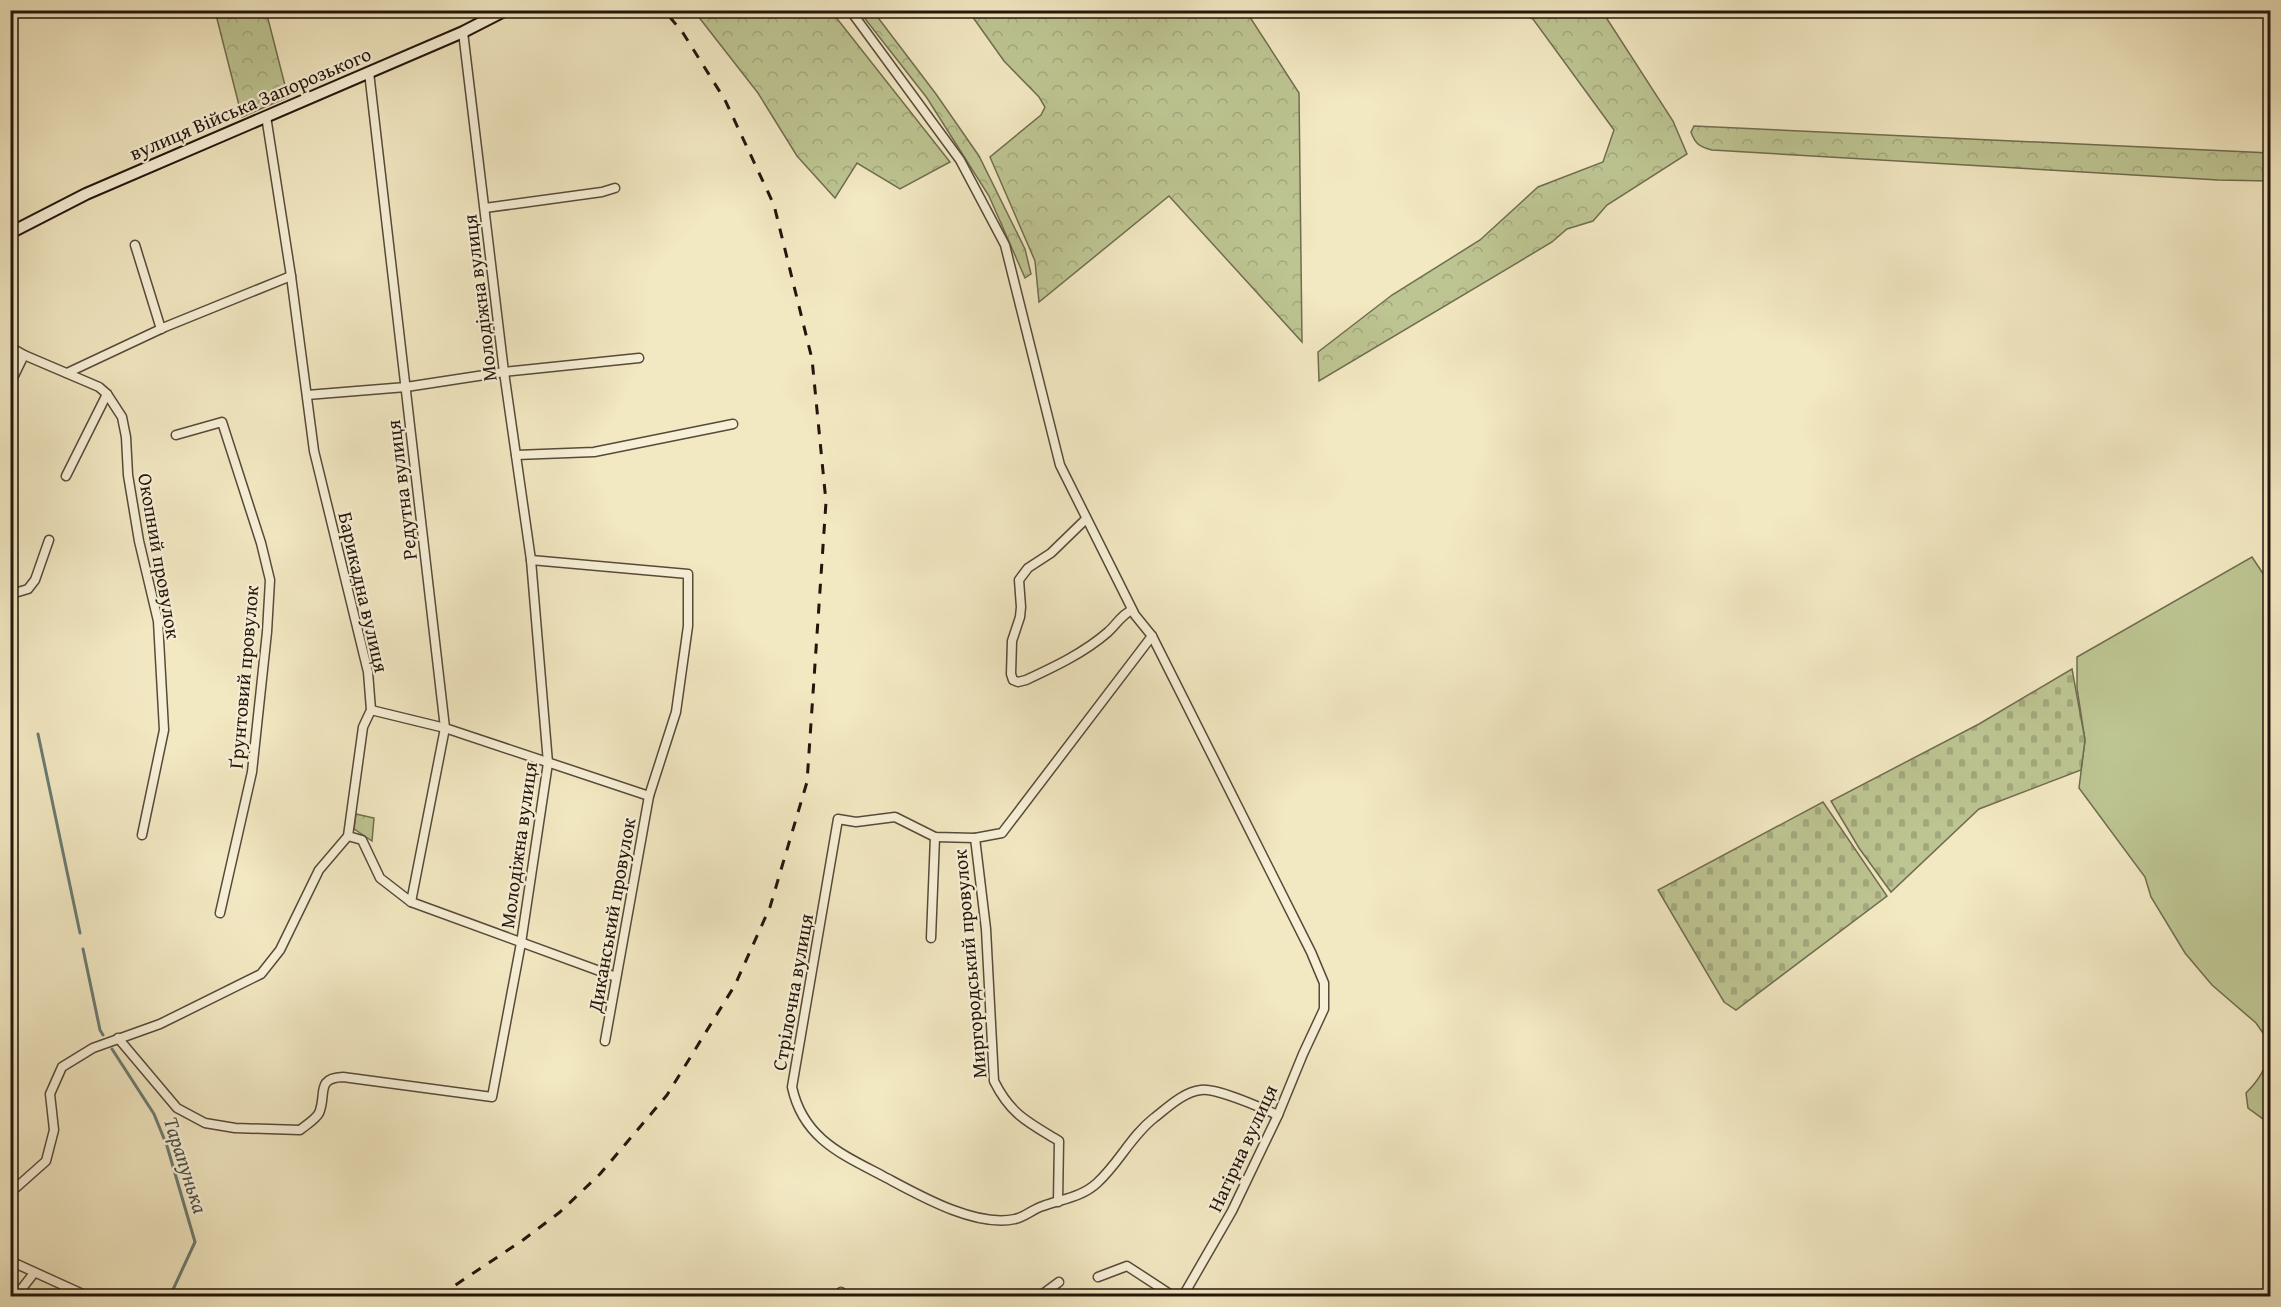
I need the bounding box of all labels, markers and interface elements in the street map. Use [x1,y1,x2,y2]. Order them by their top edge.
street label: вулиця Війська Запорозького [125,39,375,167]
street label: Молодіжна вулиця [454,213,504,383]
street label: Редутна вулиця [378,418,424,562]
street label: Окопний провулок [131,471,189,642]
street label: Барикадна вулиця [331,509,397,675]
street label: Ґрунтовий провулок [221,584,266,770]
street label: Молодіжна вулиця [492,760,544,930]
street label: Диканський провулок [579,815,642,1016]
street label: Миргородський провулок [944,848,993,1080]
street label: Стрілочна вулиця [764,911,820,1073]
street label: Нагірна вулиця [1200,1080,1284,1216]
water label: Тарапунька [156,1113,216,1218]

